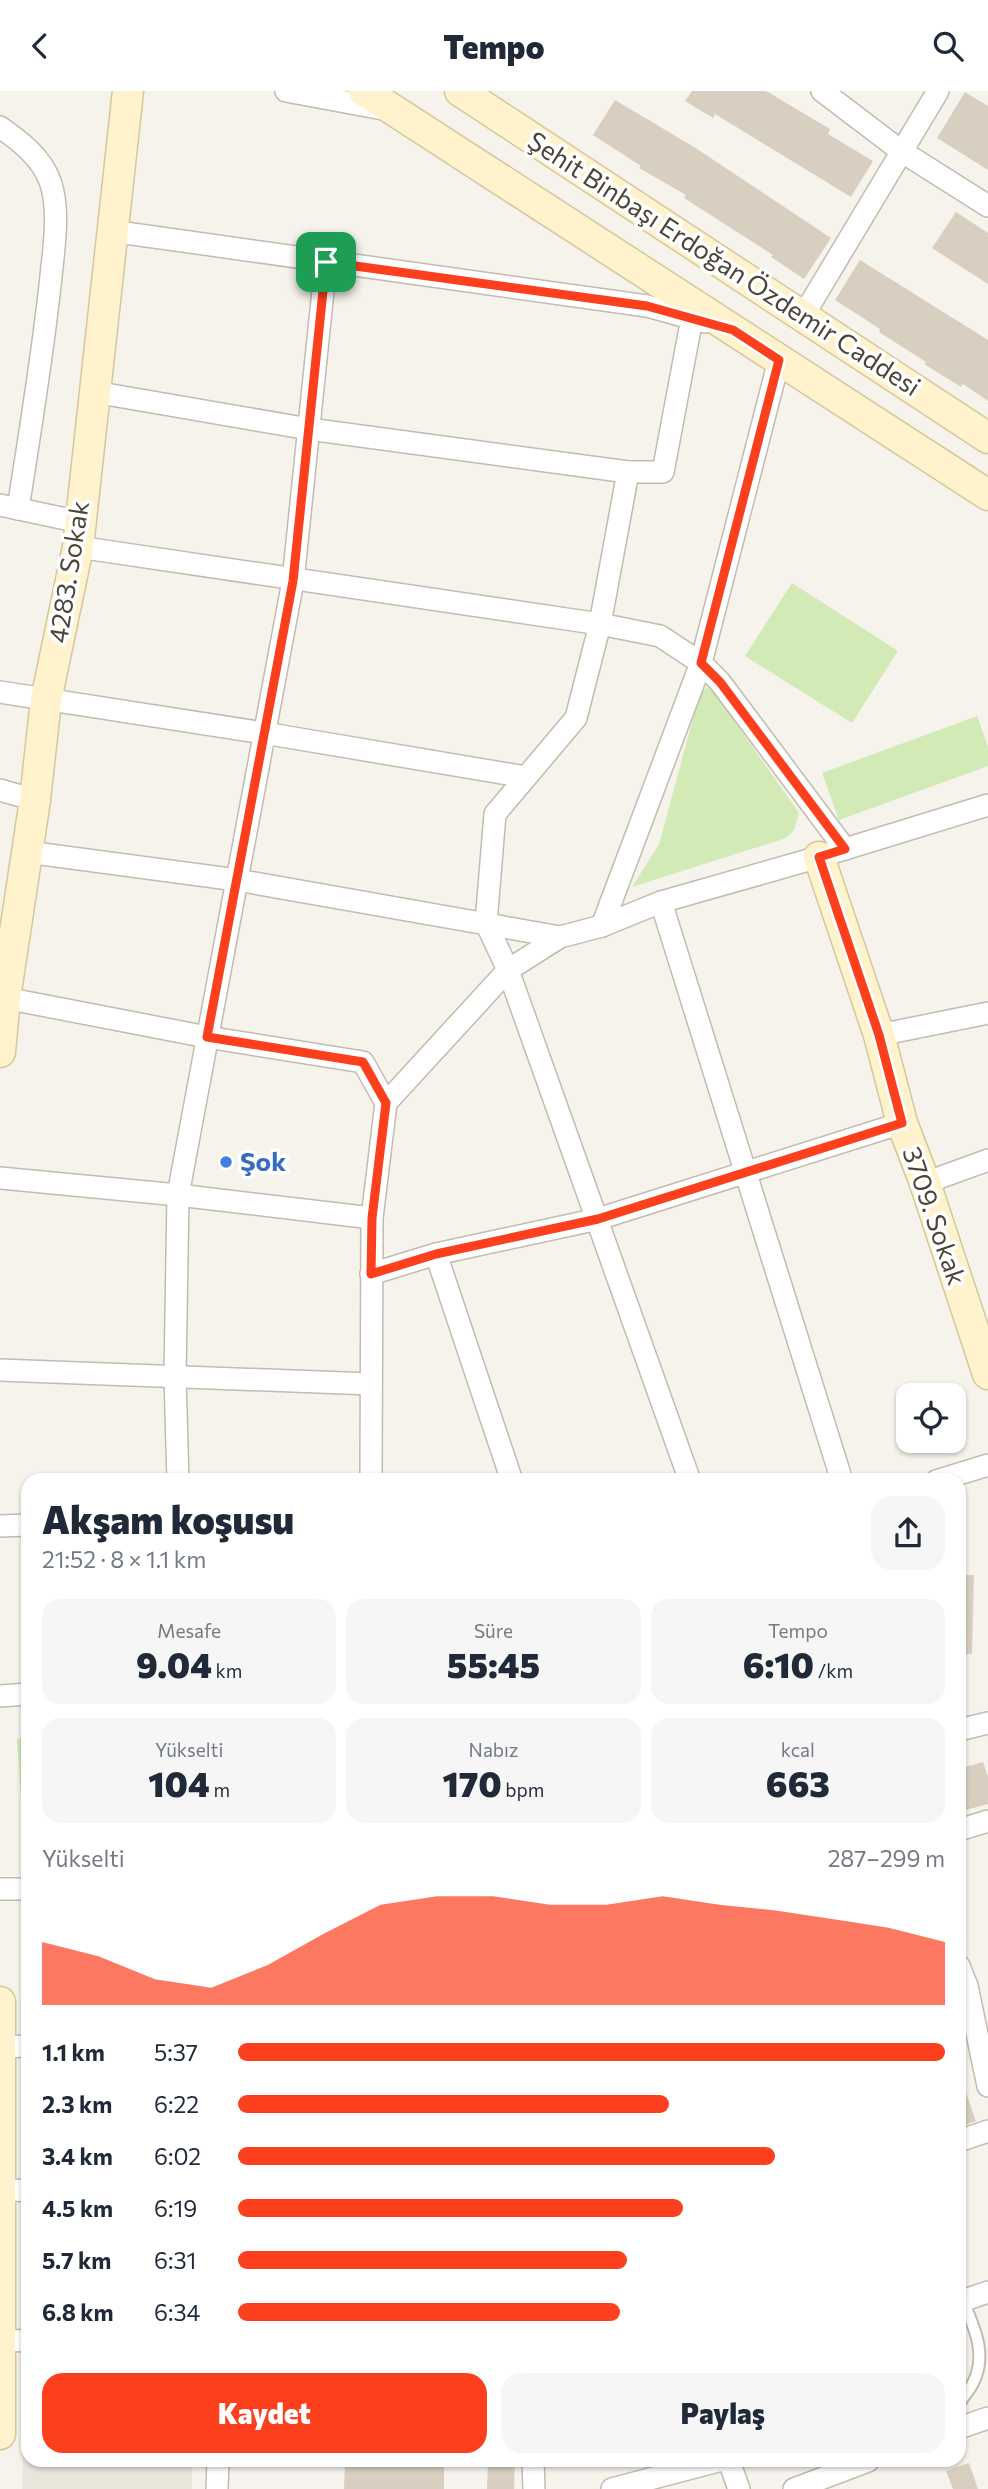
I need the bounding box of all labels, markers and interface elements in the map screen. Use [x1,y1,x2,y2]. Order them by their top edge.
text: Tempo [443,26,545,66]
icon: back [21,27,59,65]
icon: search [929,27,967,65]
street label: Şehit Binbaşı Erdoğan Özdemir Caddesi [523,124,927,401]
pin [296,232,356,292]
icon: arrive [307,243,345,281]
street label: 4283. Sokak [41,499,94,645]
street label: 3709. Sokak [897,1142,974,1289]
place label: Şok [240,1145,286,1176]
marker: Şok [218,1154,234,1170]
map controls [896,1383,966,1453]
button: locate [896,1383,966,1453]
text: Akşam koşusu [42,1495,294,1542]
button: share [871,1496,945,1570]
text: 21:52 · 8 × 1.1 km [42,1545,206,1573]
text: Mesafe [157,1619,221,1642]
text: Süre [474,1619,513,1642]
text: Tempo [768,1619,828,1642]
text: 9.04 [136,1642,212,1685]
text: 55:45 [447,1642,540,1685]
text: 6:10 [743,1642,814,1685]
text: km [212,1659,242,1682]
text: /km [814,1659,853,1682]
text: Yükselti [155,1738,223,1761]
text: Nabız [469,1738,518,1761]
text: kcal [781,1738,815,1761]
text: 104 [148,1761,210,1804]
text: 170 [443,1761,502,1804]
text: 663 [766,1761,830,1804]
text: m [210,1778,230,1801]
text: bpm [502,1778,544,1801]
text: Yükselti [42,1844,125,1872]
text: 287–299 m [828,1844,945,1872]
text: 1.1 km [42,2038,105,2066]
text: 5:37 [154,2038,198,2066]
text: 2.3 km [42,2090,112,2118]
text: 6:22 [154,2090,199,2118]
text: 3.4 km [42,2142,113,2170]
text: 6:02 [154,2142,201,2170]
text: 4.5 km [42,2194,113,2222]
text: 6:19 [154,2194,197,2222]
text: 5.7 km [42,2246,111,2274]
text: 6:31 [154,2246,196,2274]
text: 6.8 km [42,2298,114,2326]
text: 6:34 [154,2298,200,2326]
button: Kaydet [42,2373,487,2453]
button: Paylaş [501,2373,945,2453]

